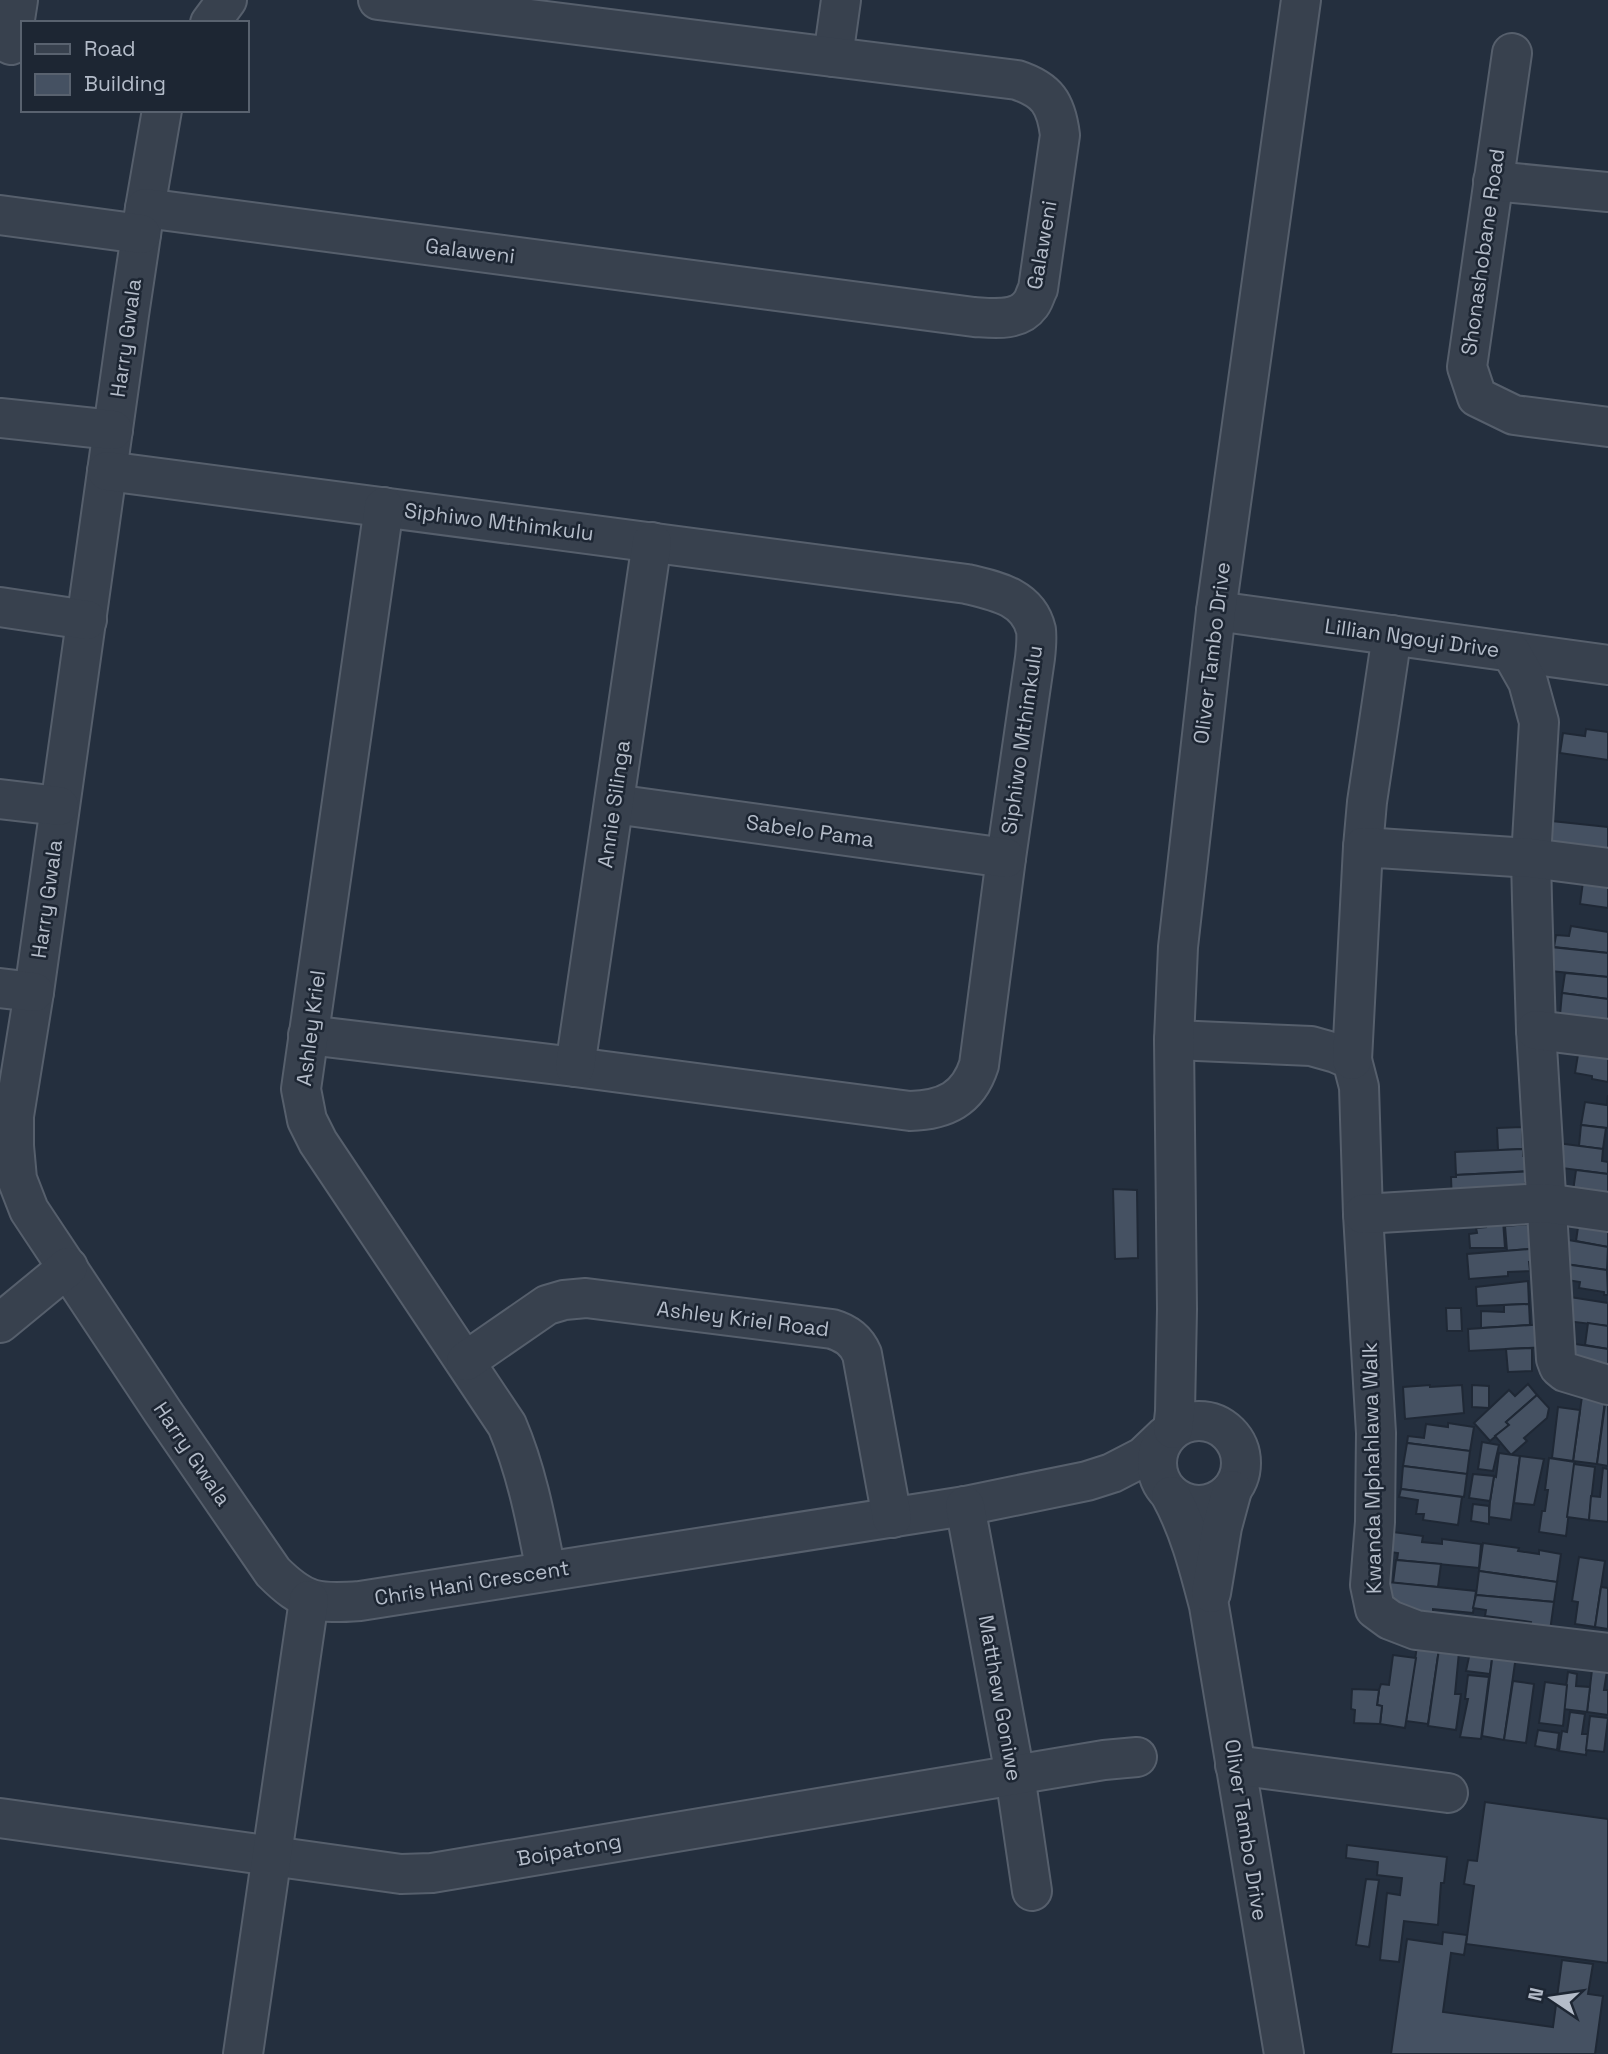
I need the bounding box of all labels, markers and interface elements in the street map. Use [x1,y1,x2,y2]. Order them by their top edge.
legend [21,21,248,112]
text: Road [84,35,136,62]
text: Building [84,70,166,97]
street label: Shonashobane Road [1455,147,1510,357]
street label: Galaweni [1020,198,1063,292]
street label: Galaweni [424,232,516,269]
street label: Harry Gwala [104,277,147,399]
street label: Siphiwo Mthimkulu [403,496,595,547]
street label: Oliver Tambo Drive [1187,560,1236,746]
street label: Lillian Ngoyi Drive [1323,612,1501,663]
street label: Siphiwo Mthimkulu [995,644,1048,836]
street label: Annie Silinga [591,738,636,870]
street label: Sabelo Pama [744,808,876,853]
street label: Harry Gwala [25,838,68,960]
street label: Ashley Kriel [290,969,331,1087]
street label: Ashley Kriel Road [655,1295,831,1342]
street label: Kwanda Mphahlawa Walk [1356,1342,1387,1594]
street label: Harry Gwala [148,1397,237,1511]
street label: Chris Hani Crescent [373,1554,571,1611]
street label: Matthew Goniwe [973,1613,1028,1783]
street label: Oliver Tambo Drive [1219,1737,1274,1923]
street label: Boipatong [515,1827,623,1872]
north arrow [1517,1963,1587,2033]
text: N [1522,1985,1550,2003]

